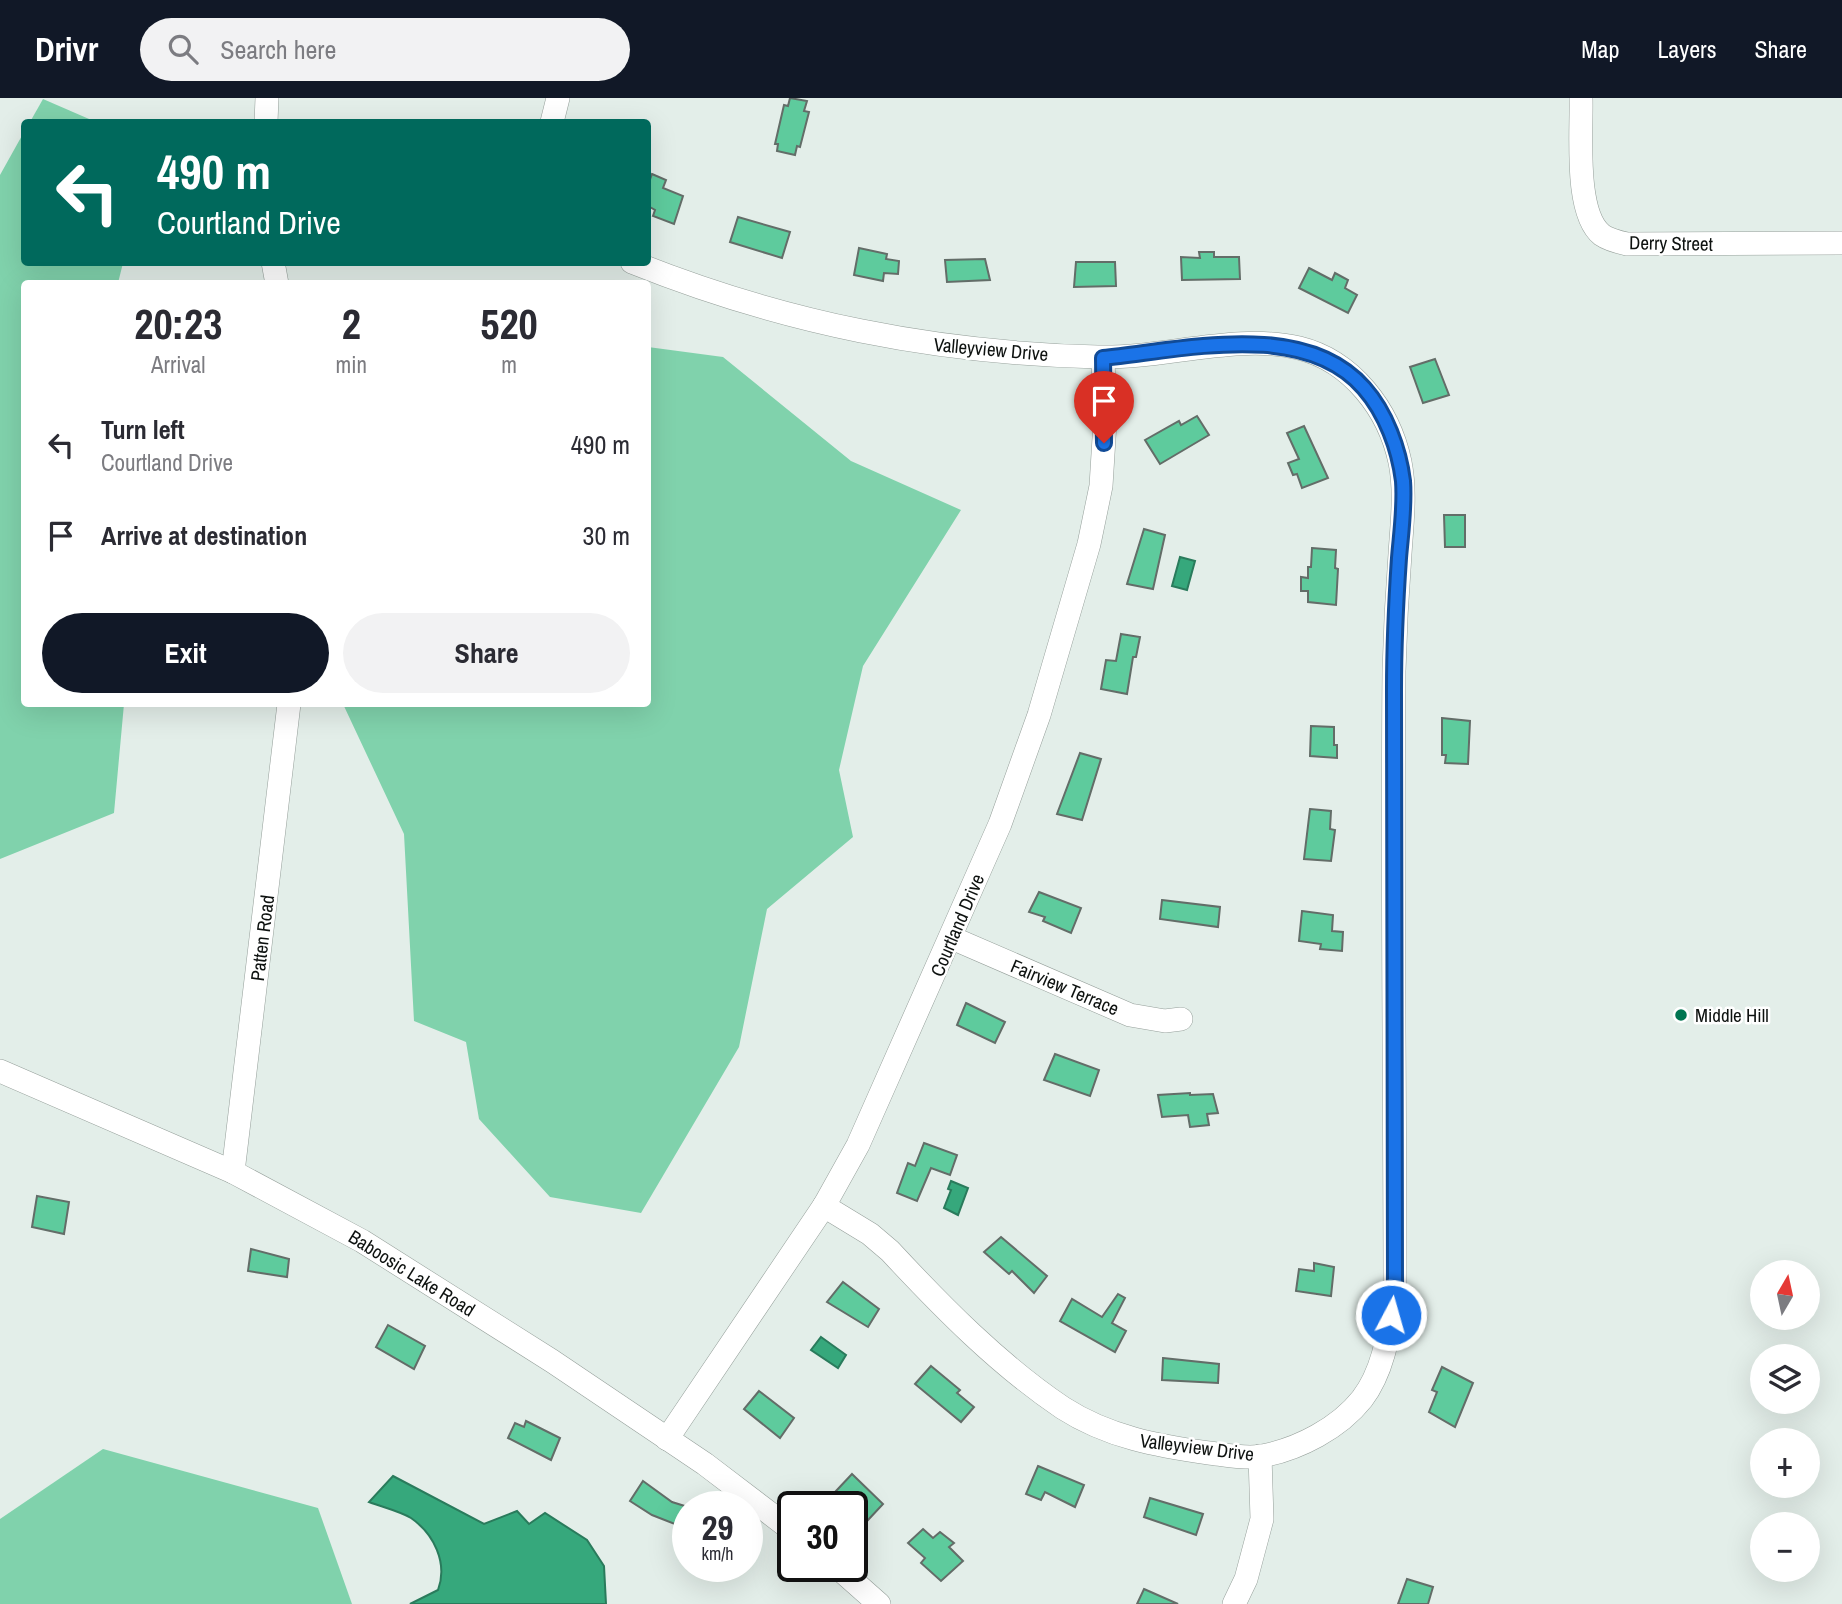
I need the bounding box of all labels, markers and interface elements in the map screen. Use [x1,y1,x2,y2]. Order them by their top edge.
search box [140,18,630,81]
text: Drivr [35,27,98,71]
icon: search [164,30,202,68]
text: Search here [220,32,336,67]
text: Map [1581,33,1619,65]
text: Layers [1657,33,1716,65]
text: Share [1754,33,1807,65]
text: 490 m [157,138,271,204]
icon: left [42,147,133,238]
text: Courtland Drive [157,201,341,244]
street label: Derry Street [1629,229,1714,257]
text: 20:23 [134,296,222,352]
text: 2 [342,296,361,352]
text: 520 [480,296,538,352]
street label: Valleyview Drive [933,331,1049,367]
text: Arrival [151,349,206,380]
text: min [336,349,367,380]
text: m [501,349,517,380]
pin [1074,371,1134,443]
icon: arrive [1085,382,1123,420]
text: Turn left [101,412,185,447]
icon: left [42,426,80,464]
text: 490 m [571,427,630,462]
text: Courtland Drive [101,447,233,478]
icon: arrive [42,517,80,555]
text: Arrive at destination [101,518,307,553]
text: 30 m [583,518,630,553]
button: Exit [42,613,329,693]
button: Share [343,613,630,693]
street label: Courtland Drive [924,870,990,980]
street label: Patten Road [244,893,280,983]
street label: Fairview Terrace [1007,953,1123,1021]
place label: Middle Hill [1695,1002,1769,1028]
marker: Middle Hill [1673,1007,1689,1023]
street label: Baboosic Lake Road [344,1224,480,1322]
north arrow [1750,1260,1820,1330]
map controls [1750,1260,1820,1582]
position arrow [1354,1278,1428,1352]
button: layers [1750,1344,1820,1414]
street label: Valleyview Drive [1138,1427,1256,1467]
button: + [1750,1428,1820,1498]
speed limit sign: 30 [777,1491,868,1582]
text: 29 [702,1504,733,1551]
button: − [1750,1512,1820,1582]
text: km/h [702,1541,734,1566]

